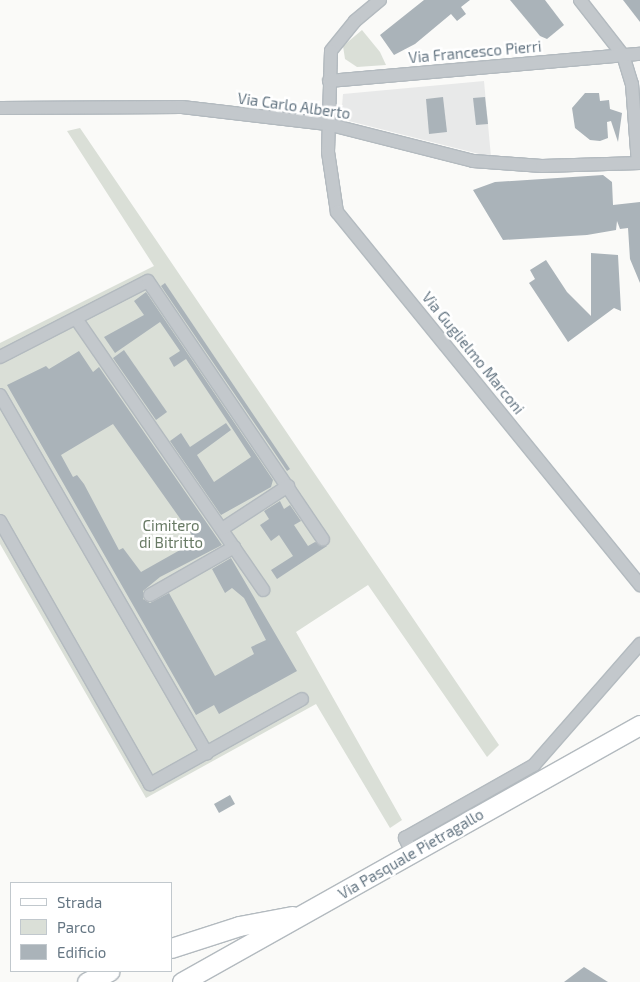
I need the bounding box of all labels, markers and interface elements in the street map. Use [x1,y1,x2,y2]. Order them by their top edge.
street label: Via Francesco Pierri [408,37,542,67]
street label: Via Carlo Alberto [236,89,352,123]
street label: Via Guglielmo Marconi [418,288,528,418]
park label: Cimitero di Bitritto [139,516,203,551]
street label: Via Pasquale Pietragallo [335,805,487,903]
legend [10,882,172,972]
text: Strada [57,893,102,911]
text: Parco [57,918,96,936]
text: Edificio [57,943,106,961]

